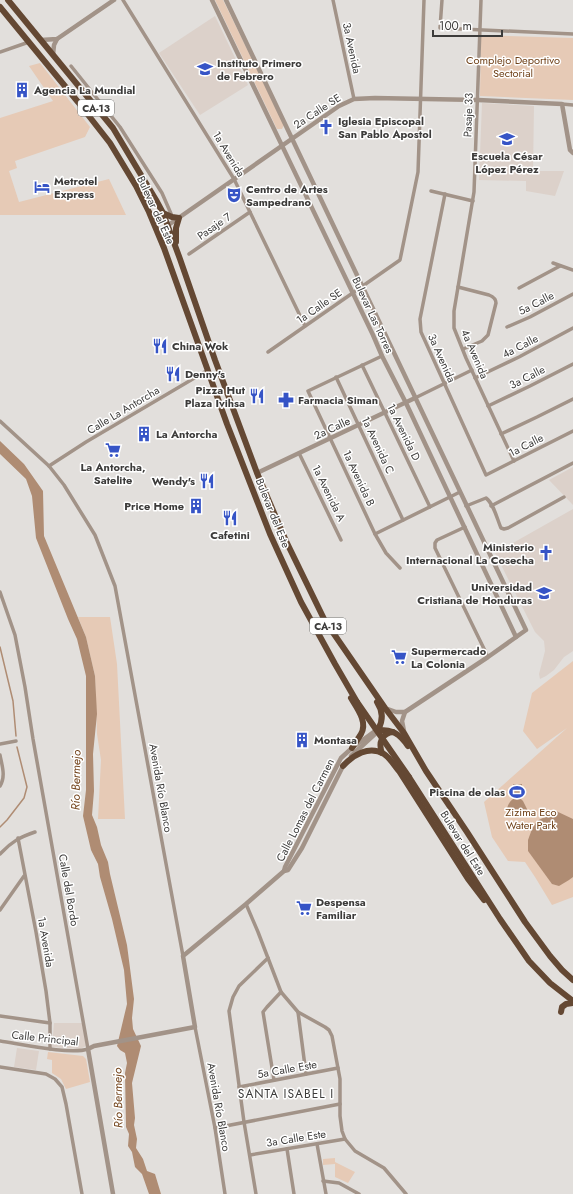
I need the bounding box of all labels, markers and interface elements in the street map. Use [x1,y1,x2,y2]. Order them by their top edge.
scale bar [433,12,502,38]
text: 100 m [439,17,472,35]
street label: 3a Avenida [339,21,365,75]
park label: Complejo Deportivo Sectorial [466,52,560,81]
place label: Instituto Primero de Febrero [217,55,302,84]
school or university icon: Instituto Primero de Febrero [196,60,214,78]
building icon: Agencia La Mundial [13,81,31,99]
place label: Agencia La Mundial [33,82,135,98]
street label: 2a Calle SE [290,90,344,132]
street label: Pasaje 33 [459,93,477,137]
road number: CA-13 [78,100,114,116]
place label: Iglesia Episcopal San Pablo Apostol [338,113,432,142]
church icon: Iglesia Episcopal San Pablo Apostol [317,118,335,136]
street label: 1a Avenida [209,128,249,180]
school or university icon: Escuela César López Pérez [498,130,516,148]
place label: Escuela César López Pérez [471,148,543,177]
place label: Metrotel Express [54,173,97,202]
street label: Bulevar del Este [133,173,179,247]
hotel icon: Metrotel Express [33,178,51,196]
place label: Centro de Artes Sampedrano [246,181,328,210]
theatre icon: Centro de Artes Sampedrano [225,186,243,204]
street label: Pasaje 7 [194,208,234,244]
street label: Bulevar Las Torres [348,274,398,356]
street label: 1a Calle SE [293,284,345,328]
street label: 5a Calle [515,287,557,319]
street label: 4a Avenida [457,327,493,381]
street label: 4a Calle [499,330,541,362]
street label: 3a Avenida [424,331,460,385]
restaurant icon: China Wok [151,337,169,355]
place label: China Wok [172,338,229,354]
street label: 3a Calle [506,361,548,393]
restaurant icon: Denny's [164,365,182,383]
place label: Denny's [185,366,225,382]
street label: Calle La Antorcha [84,382,162,438]
place label: Pizza Hut Plaza Ivihsa [185,382,245,411]
restaurant icon: Pizza Hut Plaza Ivihsa [248,387,266,405]
pharmacy icon: Farmacia Siman [277,391,295,409]
place label: Farmacia Siman [298,392,378,408]
street label: 1a Avenida D [383,401,425,464]
street label: 2a Calle [311,412,353,443]
street label: 1a Avenida C [358,414,398,476]
building icon: La Antorcha [135,425,153,443]
place label: La Antorcha [156,426,217,442]
street label: 1a Calle [506,429,546,461]
supermarket icon: La Antorcha, Satelite [104,441,122,459]
street label: 1a Avenida B [339,447,379,509]
place label: La Antorcha, Satelite [81,459,145,488]
street label: 1a Avenida A [308,462,350,525]
restaurant icon: Wendy's [198,472,216,490]
place label: Wendy's [152,473,195,489]
street label: Bulevar del Este [252,476,294,550]
building icon: Price Home [187,497,205,515]
place label: Price Home [124,498,184,514]
restaurant icon: Cafetini [221,509,239,527]
place label: Cafetini [210,527,250,543]
place label: Ministerio Internacional La Cosecha [406,539,535,568]
church icon: Ministerio Internacional La Cosecha [537,544,555,562]
place label: Universidad Cristiana de Honduras [417,579,532,608]
school or university icon: Universidad Cristiana de Honduras [535,584,553,602]
road number: CA-13 [310,618,346,634]
place label: Supermercado La Colonia [411,643,487,672]
supermarket icon: Supermercado La Colonia [390,648,408,666]
building icon: Montasa [293,731,311,749]
place label: Montasa [314,732,357,748]
street label: Avenida Río Blanco [145,742,177,834]
water label: Río Bermejo [66,749,86,810]
street label: Calle Lomas del Carmen [272,756,338,864]
sports icon: Piscina de olas [508,783,526,801]
place label: Piscina de olas [429,784,505,800]
park label: Zizima Eco Water Park [505,804,557,833]
street label: Bulevar del Este [437,808,489,879]
street label: Calle del Bordo [55,853,83,927]
place label: Despensa Familiar [316,894,366,923]
supermarket icon: Despensa Familiar [295,899,313,917]
street label: 1a Avenida [34,916,58,968]
street label: Calle Principal [11,1027,79,1049]
street label: 5a Calle Este [256,1056,318,1082]
street label: Avenida Río Blanco [203,1061,235,1153]
water label: Río Bermejo [108,1067,128,1128]
district label: SANTA ISABEL I [238,1085,334,1103]
street label: 3a Calle Este [265,1125,327,1151]

